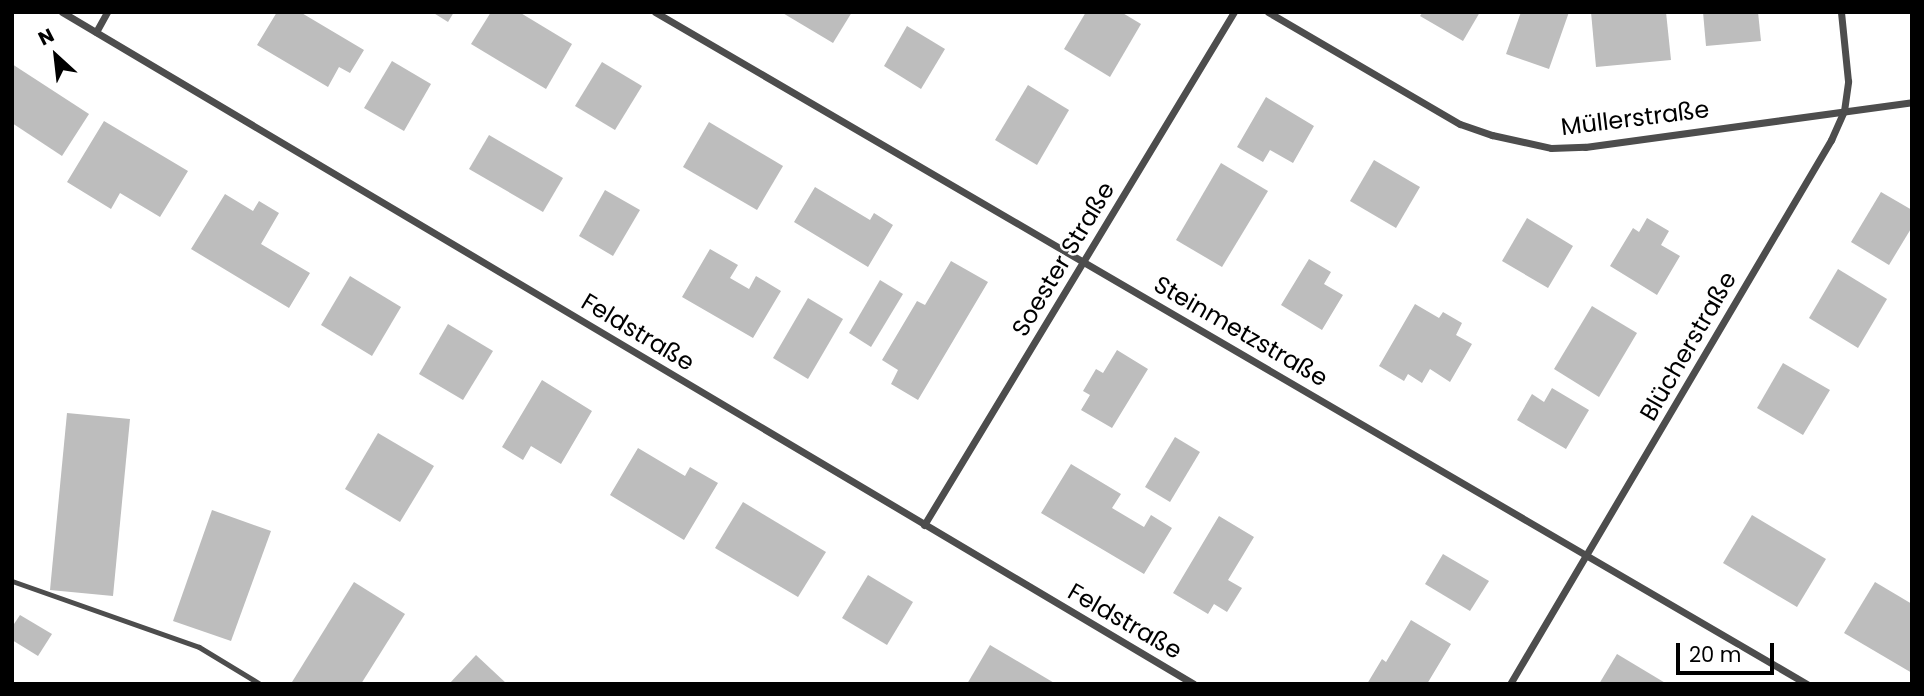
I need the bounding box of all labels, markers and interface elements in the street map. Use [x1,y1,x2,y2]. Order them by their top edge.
north arrow [21,21,91,91]
text: N [34,22,59,52]
street label: Müllerstraße [1559,95,1711,141]
street label: Soester Straße [1006,177,1120,341]
street label: Blücherstraße [1634,266,1742,426]
street label: Steinmetzstraße [1149,270,1333,392]
street label: Feldstraße [576,287,700,377]
street label: Feldstraße [1063,577,1187,665]
scale bar [1679,630,1777,674]
text: 20 m [1689,640,1742,669]

